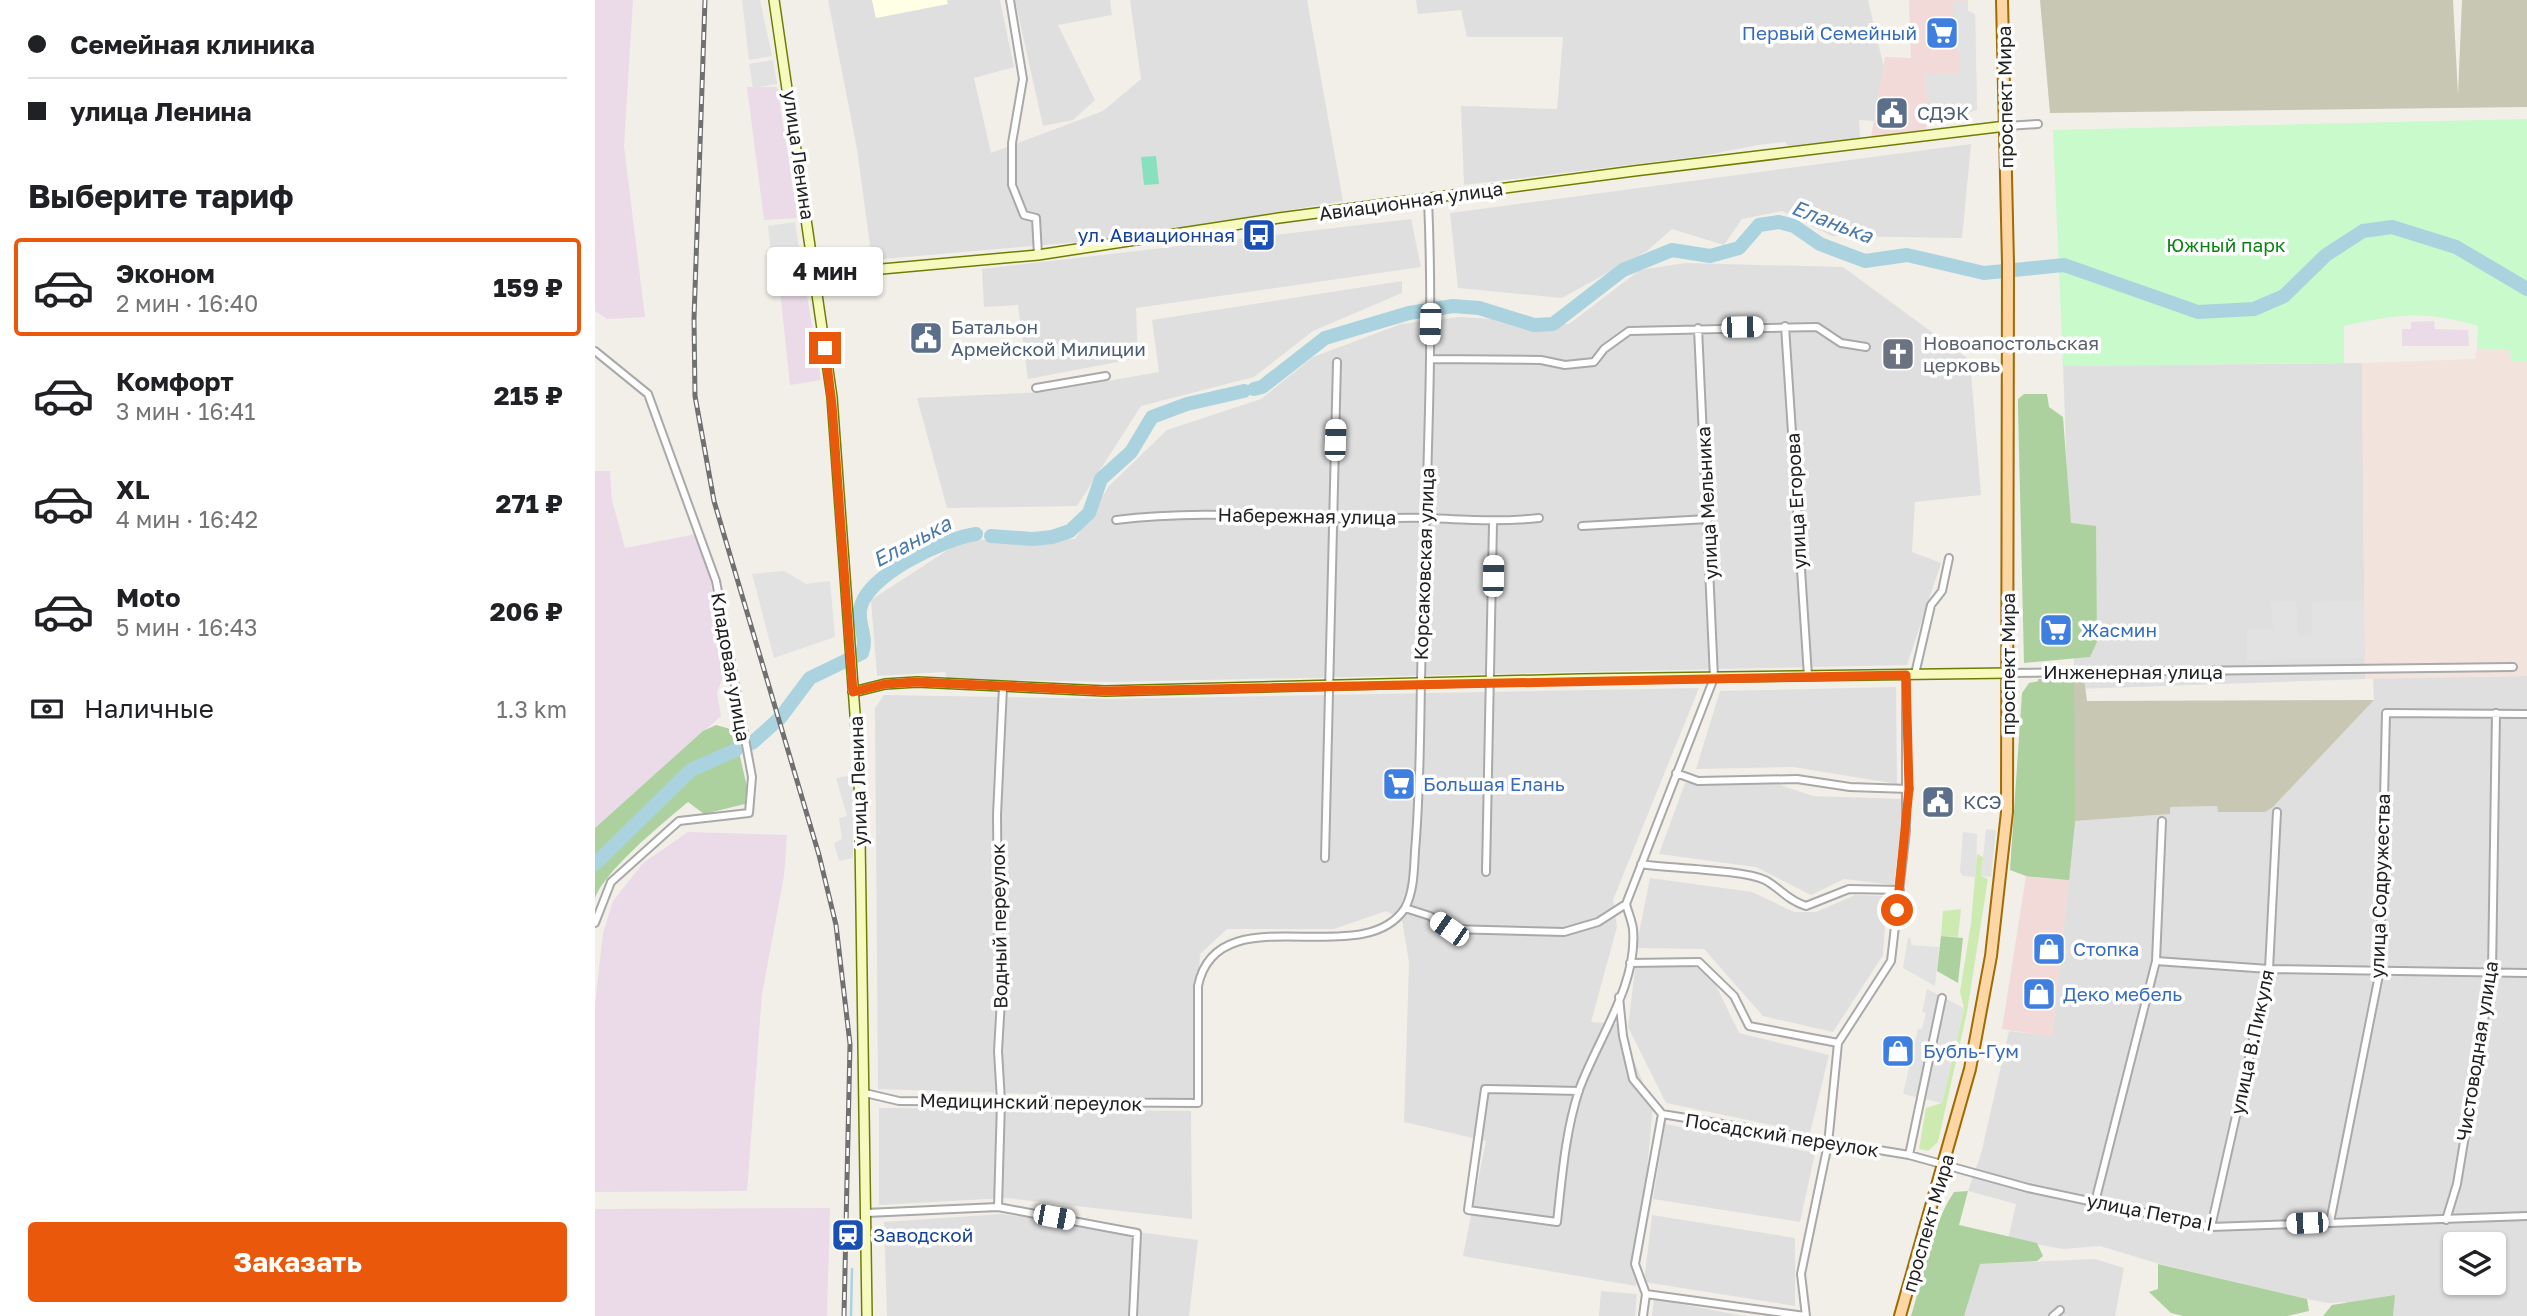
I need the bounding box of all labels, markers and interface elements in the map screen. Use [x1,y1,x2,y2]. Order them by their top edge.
supermarket icon: Первый Семейный [1923,14,1961,52]
place label: Первый Семейный [1742,21,1917,44]
street label: проспект Мира [1992,26,2017,169]
text: Семейная клиника [70,29,315,60]
street label: улица Ленина [779,89,820,221]
public building icon: СДЭК [1873,94,1911,132]
text: улица Ленина [70,96,252,127]
place label: СДЭК [1917,101,1969,124]
street label: Авиационная улица [1317,176,1504,225]
text: Выберите тариф [28,177,294,215]
water label: Еланька [1788,194,1878,249]
bus stop icon: ул. Авиационная [1240,216,1278,254]
place label: ул. Авиационная [1078,223,1235,246]
park label: Южный парк [2166,233,2286,256]
callout: 4 мин [767,246,883,296]
icon: car [32,256,95,319]
text: 4 мин [793,257,857,285]
text: Эконом [116,258,215,289]
text: 159 ₽ [493,272,563,303]
text: 2 мин · 16:40 [116,289,258,317]
car [1419,303,1442,345]
place label: Батальон Армейской Милиции [951,315,1146,360]
car [1721,316,1764,338]
public building icon: Батальон Армейской Милиции [907,319,945,357]
place label: Новоапостольская церковь [1923,331,2099,376]
route end [809,332,841,364]
church icon: Новоапостольская церковь [1879,335,1917,373]
icon: car [32,364,95,427]
text: Комфорт [116,366,234,397]
text: 215 ₽ [494,380,563,411]
text: 3 мин · 16:41 [116,397,255,425]
car [1324,419,1347,461]
street label: улица Мельника [1691,426,1722,580]
street label: улица Егорова [1780,432,1811,570]
street label: Корсаковская улица [1409,467,1438,661]
icon: car [32,472,95,535]
text: XL [116,474,150,505]
text: 271 ₽ [496,488,563,519]
street label: Набережная улица [1218,502,1397,529]
text: 4 мин · 16:42 [116,505,258,533]
water label: Еланька [868,509,956,572]
car [1483,555,1504,597]
icon: car [32,580,95,643]
text: Moto [116,582,181,613]
street label: Кладовая улица [707,590,756,743]
street label: проспект Мира [1996,593,2019,735]
text: 206 ₽ [490,596,563,627]
supermarket icon: Жасмин [2037,611,2075,649]
text: 5 мин · 16:43 [116,613,258,641]
place label: Жасмин [2081,618,2157,641]
street label: Инженерная улица [2043,660,2223,683]
icon: cash [28,690,66,728]
text: Наличные [84,693,214,724]
text: 1.3 km [496,695,567,723]
street label: улица Ленина [844,715,871,847]
supermarket icon: Большая Елань [1380,765,1418,803]
place label: Большая Елань [1423,772,1565,795]
public building icon: КСЭ [1919,783,1957,821]
place label: КСЭ [1963,790,2002,813]
street label: улица Содружества [2365,793,2394,979]
street label: Водный переулок [986,843,1011,1009]
route start [1881,894,1913,926]
car [1426,908,1473,950]
shop icon: Стопка [2030,930,2068,968]
place label: Стопка [2073,937,2139,960]
street label: Чистоводная улица [2451,959,2502,1143]
street label: улица В.Пикуля [2225,967,2278,1117]
shop icon: Деко мебель [2020,975,2058,1013]
place label: Деко мебель [2063,982,2182,1005]
shop icon: Бубль-Гум [1879,1032,1917,1070]
place label: Бубль-Гум [1923,1039,2019,1062]
street label: Медицинский переулок [919,1088,1143,1115]
street label: Посадский переулок [1684,1108,1881,1161]
street label: проспект Мира [1897,1151,1958,1295]
street label: улица Петра I [2085,1188,2215,1235]
car [1032,1203,1077,1231]
car [2286,1212,2329,1234]
station icon: Заводской [829,1216,867,1254]
button: Заказать [28,1222,567,1302]
place label: Заводской [873,1223,973,1246]
map controls [2443,1232,2506,1295]
button: layers [2443,1232,2506,1295]

